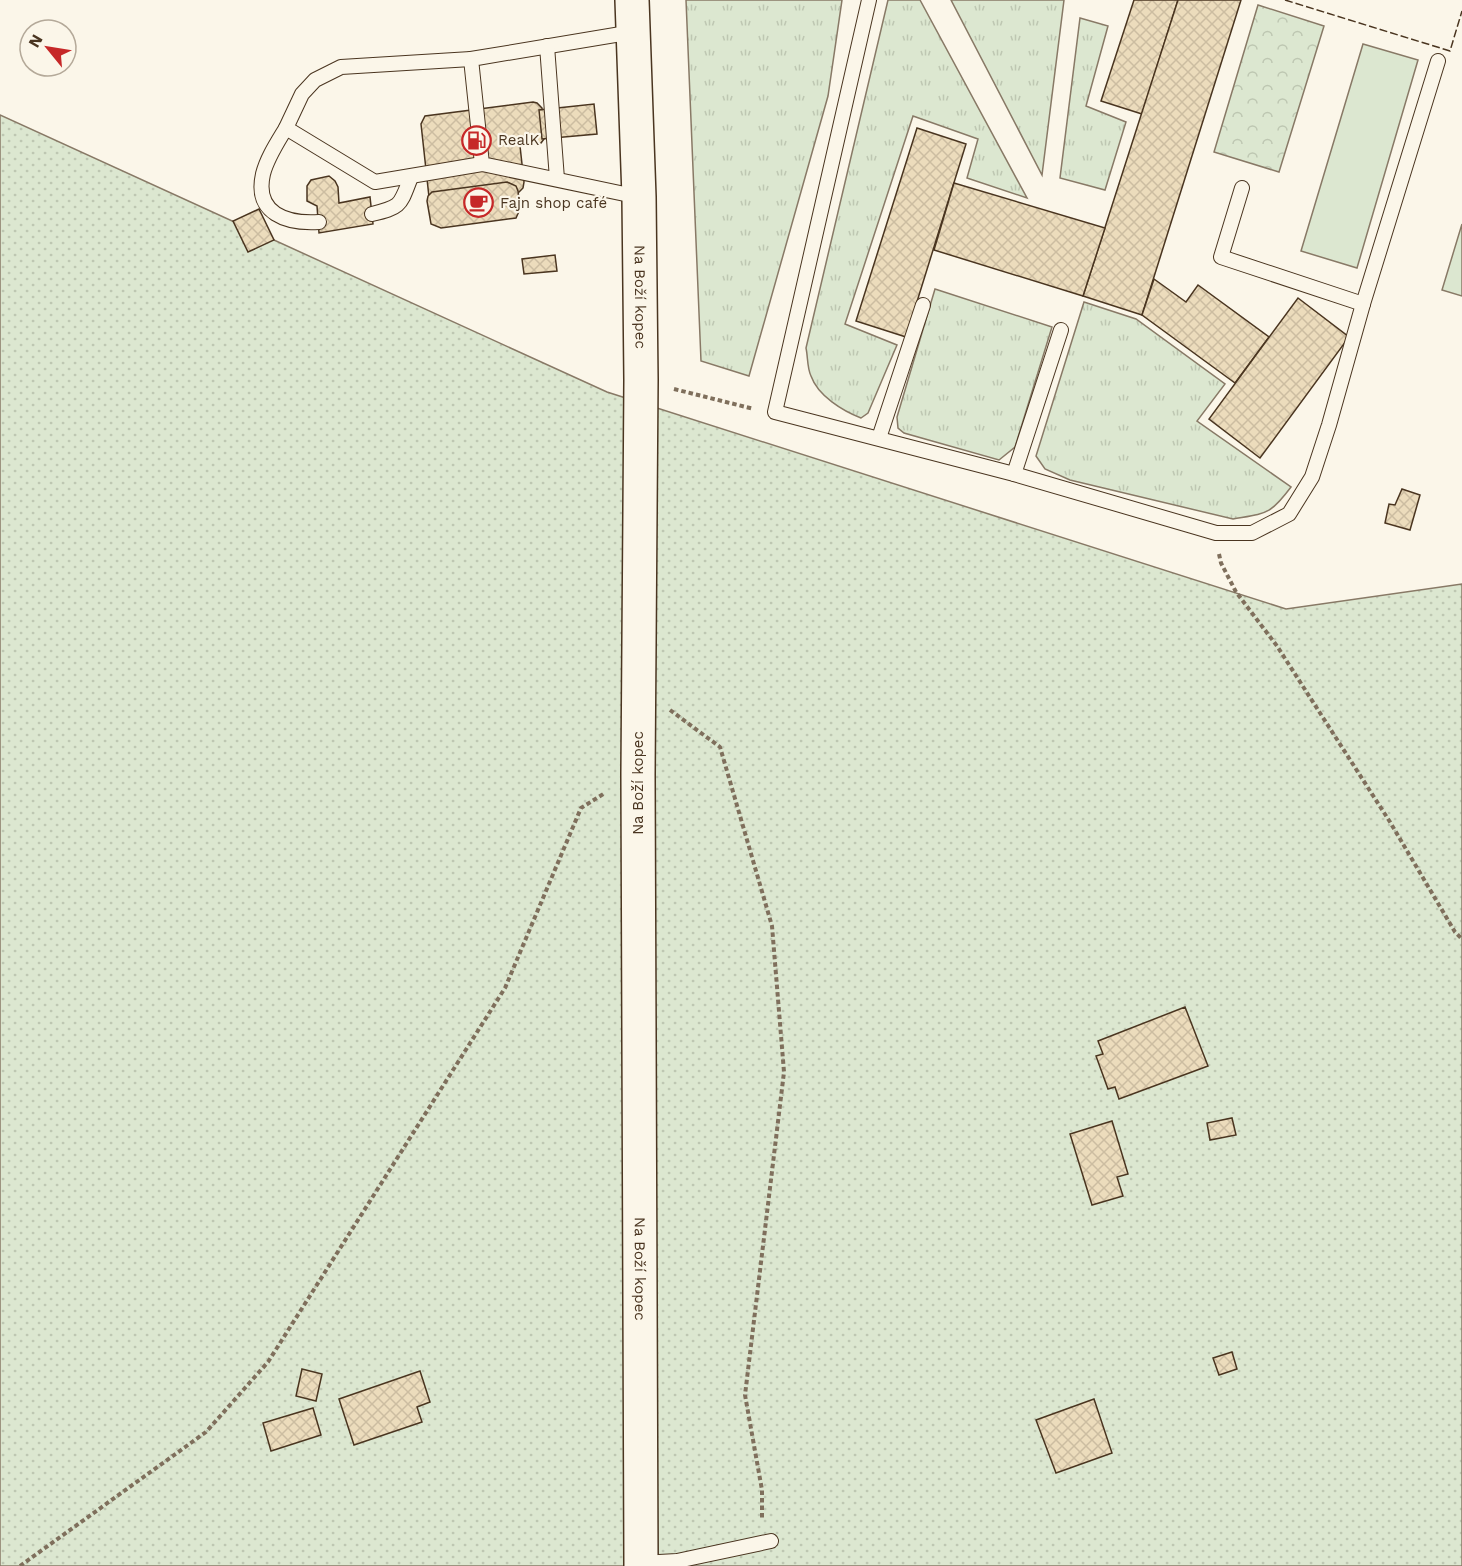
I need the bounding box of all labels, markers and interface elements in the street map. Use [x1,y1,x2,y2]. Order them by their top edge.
north arrow [18,18,78,78]
text: N [24,31,47,51]
fuel station icon: RealK [461,124,493,156]
place label: RealK [498,131,539,149]
cafe icon: Fajn shop café [463,187,495,219]
place label: Fajn shop café [500,194,607,212]
street label: Na Boží kopec [631,245,650,349]
street label: Na Boží kopec [629,731,647,835]
street label: Na Boží kopec [631,1217,649,1321]

